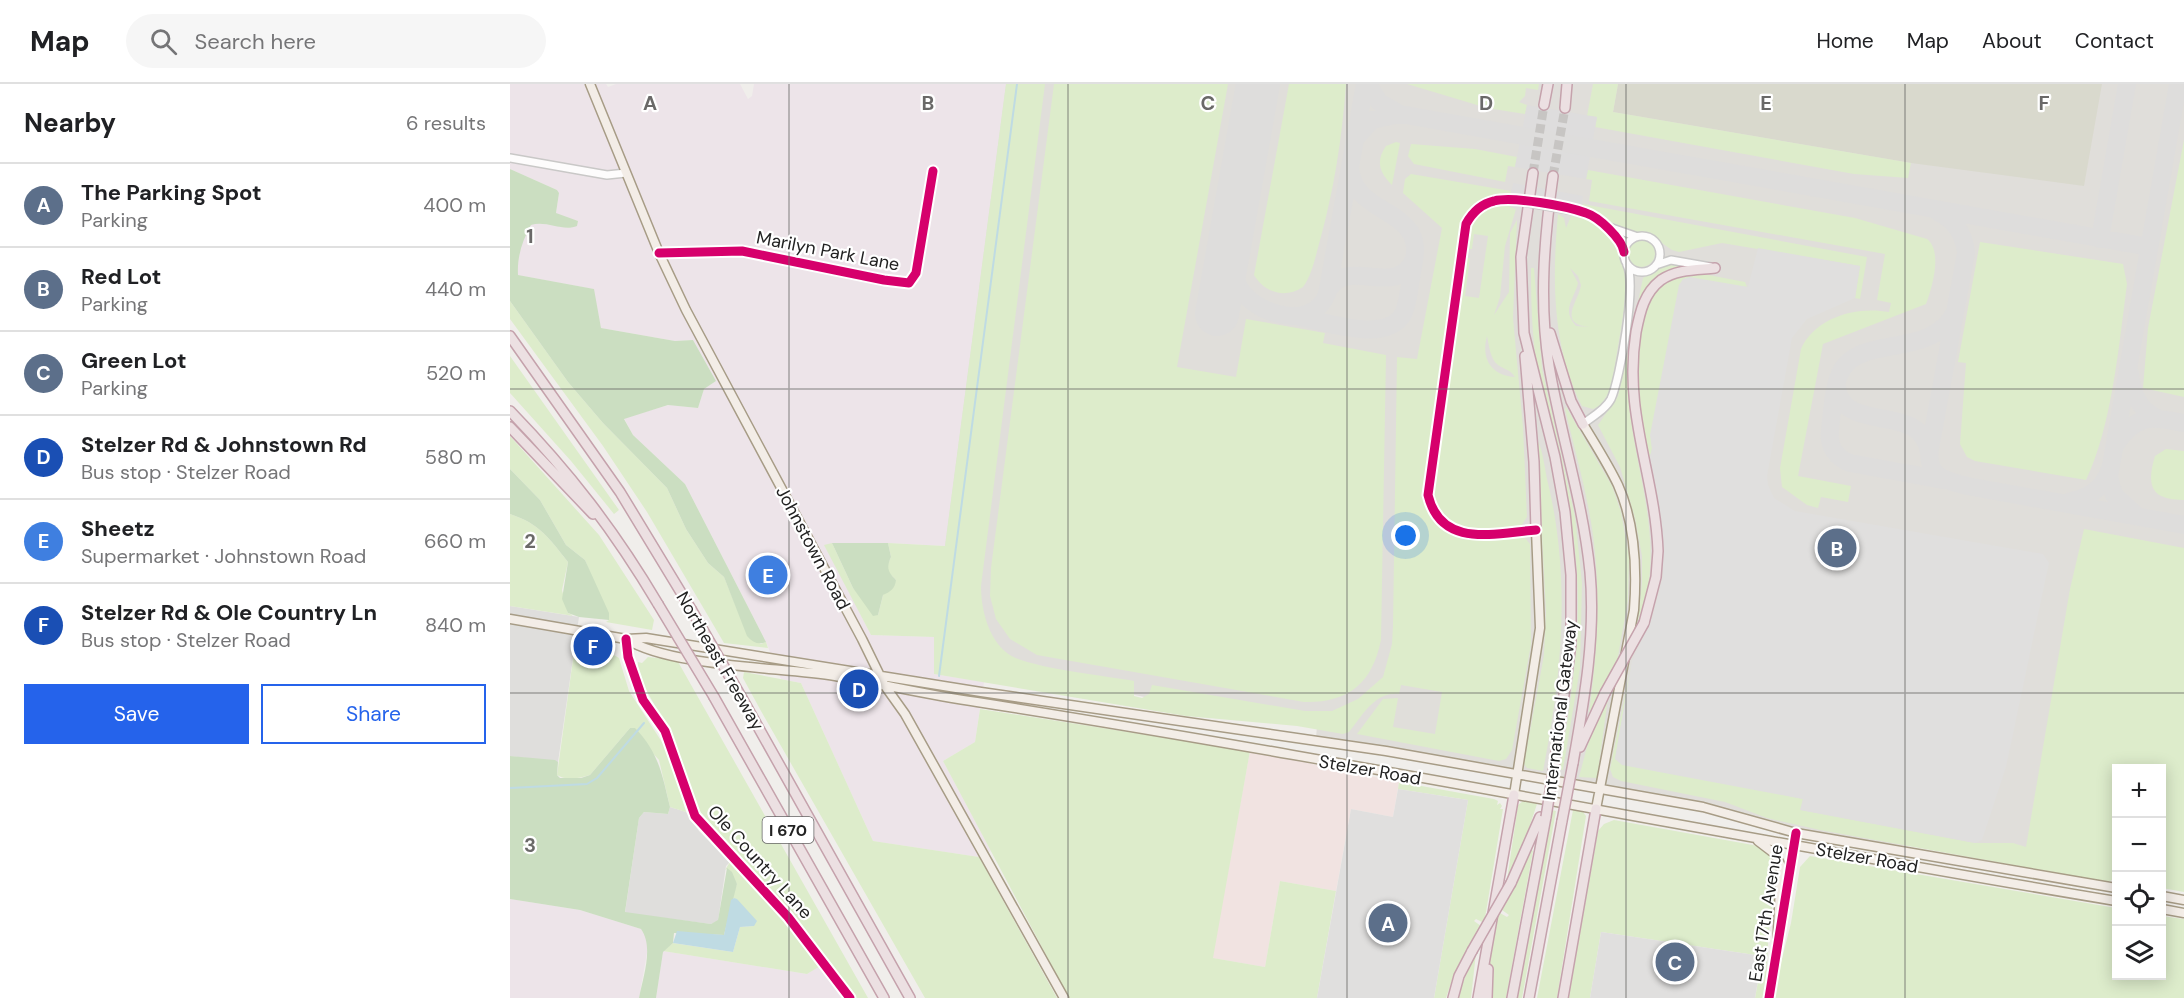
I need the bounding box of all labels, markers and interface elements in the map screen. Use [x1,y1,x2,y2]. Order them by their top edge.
search box [126,14,546,68]
text: Map [30,23,90,60]
icon: search [147,25,180,58]
text: Search here [195,27,316,56]
text: Home [1816,27,1874,55]
text: Map [1907,27,1949,55]
text: About [1982,27,2042,55]
text: Contact [2075,27,2154,55]
text: A [643,90,657,116]
text: B [922,90,934,116]
text: C [1201,90,1215,116]
text: D [1479,90,1493,116]
text: E [1760,90,1772,116]
text: F [2038,90,2050,116]
text: Nearby [24,106,116,140]
text: 6 results [406,110,486,136]
text: The Parking Spot [81,178,262,207]
text: A [36,192,51,218]
text: 400 m [423,192,486,218]
text: Parking [81,207,148,233]
text: 1 [526,223,534,249]
street label: Marilyn Park Lane [754,225,902,277]
text: Red Lot [81,262,161,291]
text: B [37,276,50,302]
text: 440 m [425,276,486,302]
text: Parking [81,291,148,317]
text: Green Lot [81,346,186,375]
text: C [36,360,51,386]
text: 520 m [426,360,486,386]
text: Parking [81,375,148,401]
text: Stelzer Rd & Johnstown Rd [81,430,367,459]
text: D [36,444,51,470]
text: 580 m [425,444,486,470]
text: Bus stop · Stelzer Road [81,459,291,485]
street label: Johnstown Road [770,482,856,614]
text: Sheetz [81,514,155,543]
your location [1391,521,1420,550]
pin: B [1818,526,1856,570]
text: E [38,528,49,554]
text: 660 m [424,528,486,554]
text: 2 [524,528,536,554]
text: Supermarket · Johnstown Road [81,543,366,569]
pin: E [748,552,788,598]
street label: Northeast Freeway [670,587,770,735]
text: Stelzer Rd & Ole Country Ln [81,598,377,627]
text: F [38,612,49,638]
text: 840 m [425,612,486,638]
street label: International Gateway [1537,618,1583,802]
pin: F [574,624,613,668]
text: Bus stop · Stelzer Road [81,627,291,653]
pin: D [840,666,878,712]
button: Save [24,684,249,744]
button: Share [261,684,486,744]
street label: Stelzer Road [1317,749,1423,791]
map controls [2112,764,2166,980]
button: + [2112,764,2166,818]
street label: Ole Country Lane [702,800,818,924]
road number: I 670 [762,817,814,843]
button: − [2112,818,2166,872]
text: 3 [524,832,536,858]
street label: Stelzer Road [1814,837,1920,879]
street label: East 17th Avenue [1743,842,1789,984]
button: locate [2112,872,2166,926]
pin: A [1368,900,1408,946]
button: layers [2112,926,2166,980]
pin: C [1656,940,1694,984]

